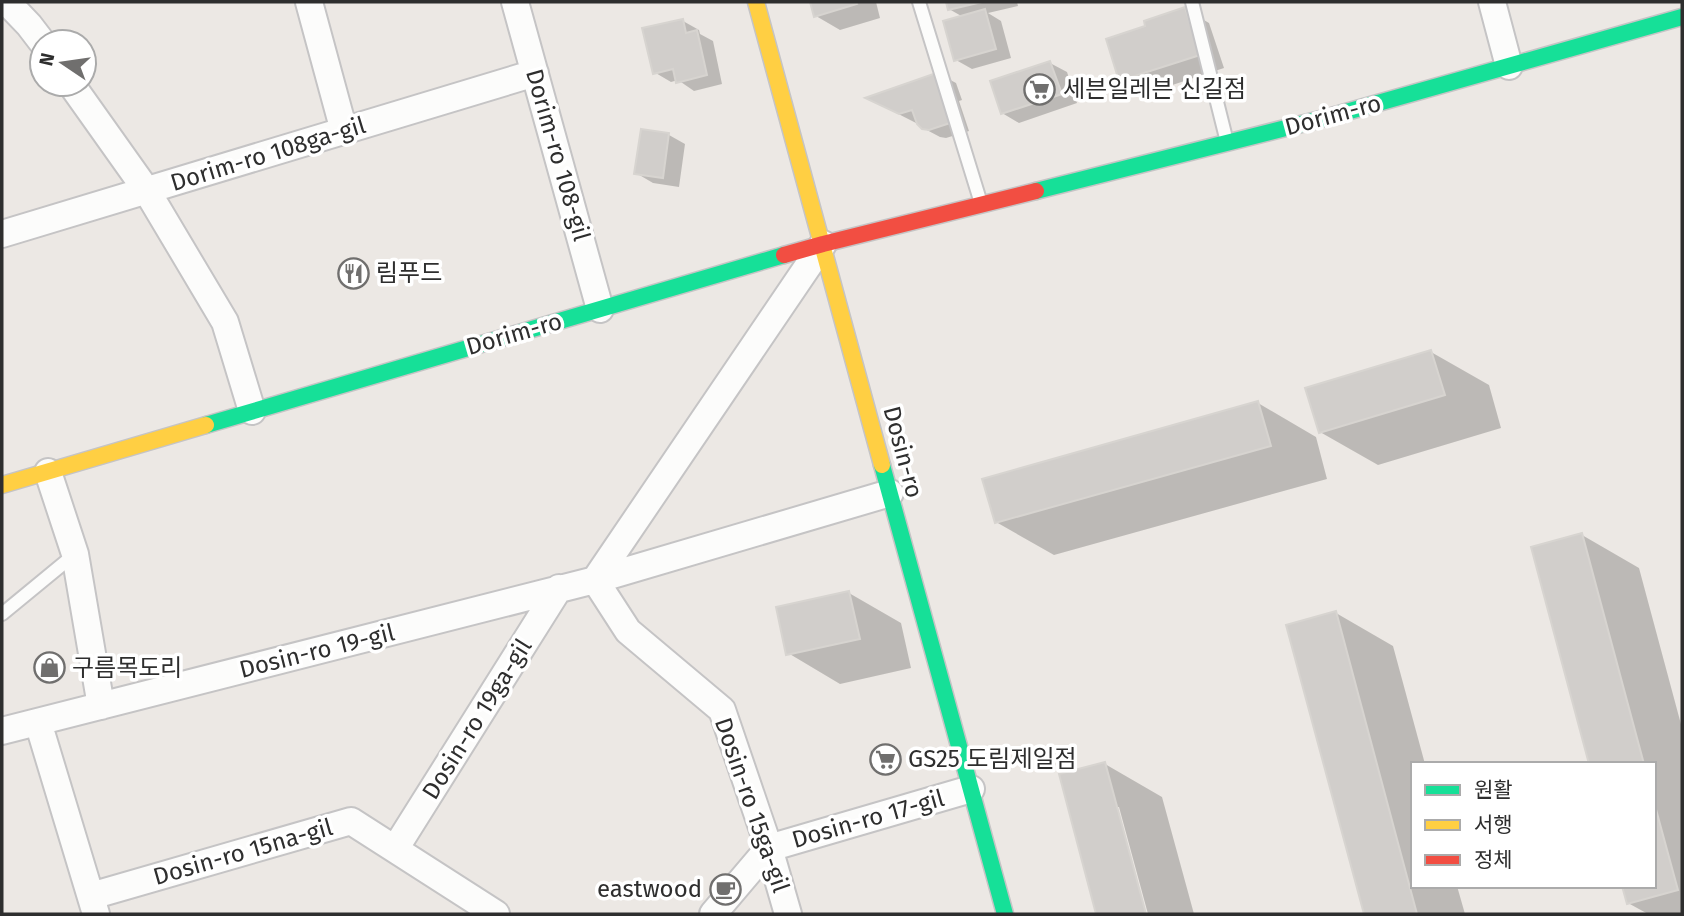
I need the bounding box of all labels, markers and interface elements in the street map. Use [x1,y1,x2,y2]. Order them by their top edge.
north arrow [28,28,98,98]
text: N [34,51,60,68]
street label: Dorim-ro 108-gil [520,66,596,244]
supermarket icon: 세븐일레븐 신길점 [1023,72,1057,106]
place label: 세븐일레븐 신길점 [1063,75,1246,103]
street label: Dorim-ro [1282,89,1384,141]
street label: Dorim-ro 108ga-gil [167,111,369,197]
restaurant icon: 림푸드 [336,256,370,290]
place label: 림푸드 [376,259,442,287]
street label: Dorim-ro [463,307,565,361]
street label: Dosin-ro [877,403,929,501]
street label: Dosin-ro 19-gil [236,618,398,684]
street label: Dosin-ro 19ga-gil [416,634,538,804]
shop icon: 구름목도리 [32,651,66,685]
place label: 구름목도리 [72,654,182,682]
street label: Dosin-ro 15ga-gil [709,714,795,896]
supermarket icon: GS25 도림제일점 [868,742,902,776]
place label: GS25 도림제일점 [908,745,1077,773]
legend [1411,762,1656,888]
text: 원활 [1474,777,1513,803]
street label: Dosin-ro 17-gil [789,784,947,854]
text: 서행 [1474,812,1513,838]
street label: Dosin-ro 15na-gil [150,813,336,891]
text: 정체 [1474,847,1513,873]
cafe icon: eastwood [708,872,742,906]
place label: eastwood [597,875,702,903]

